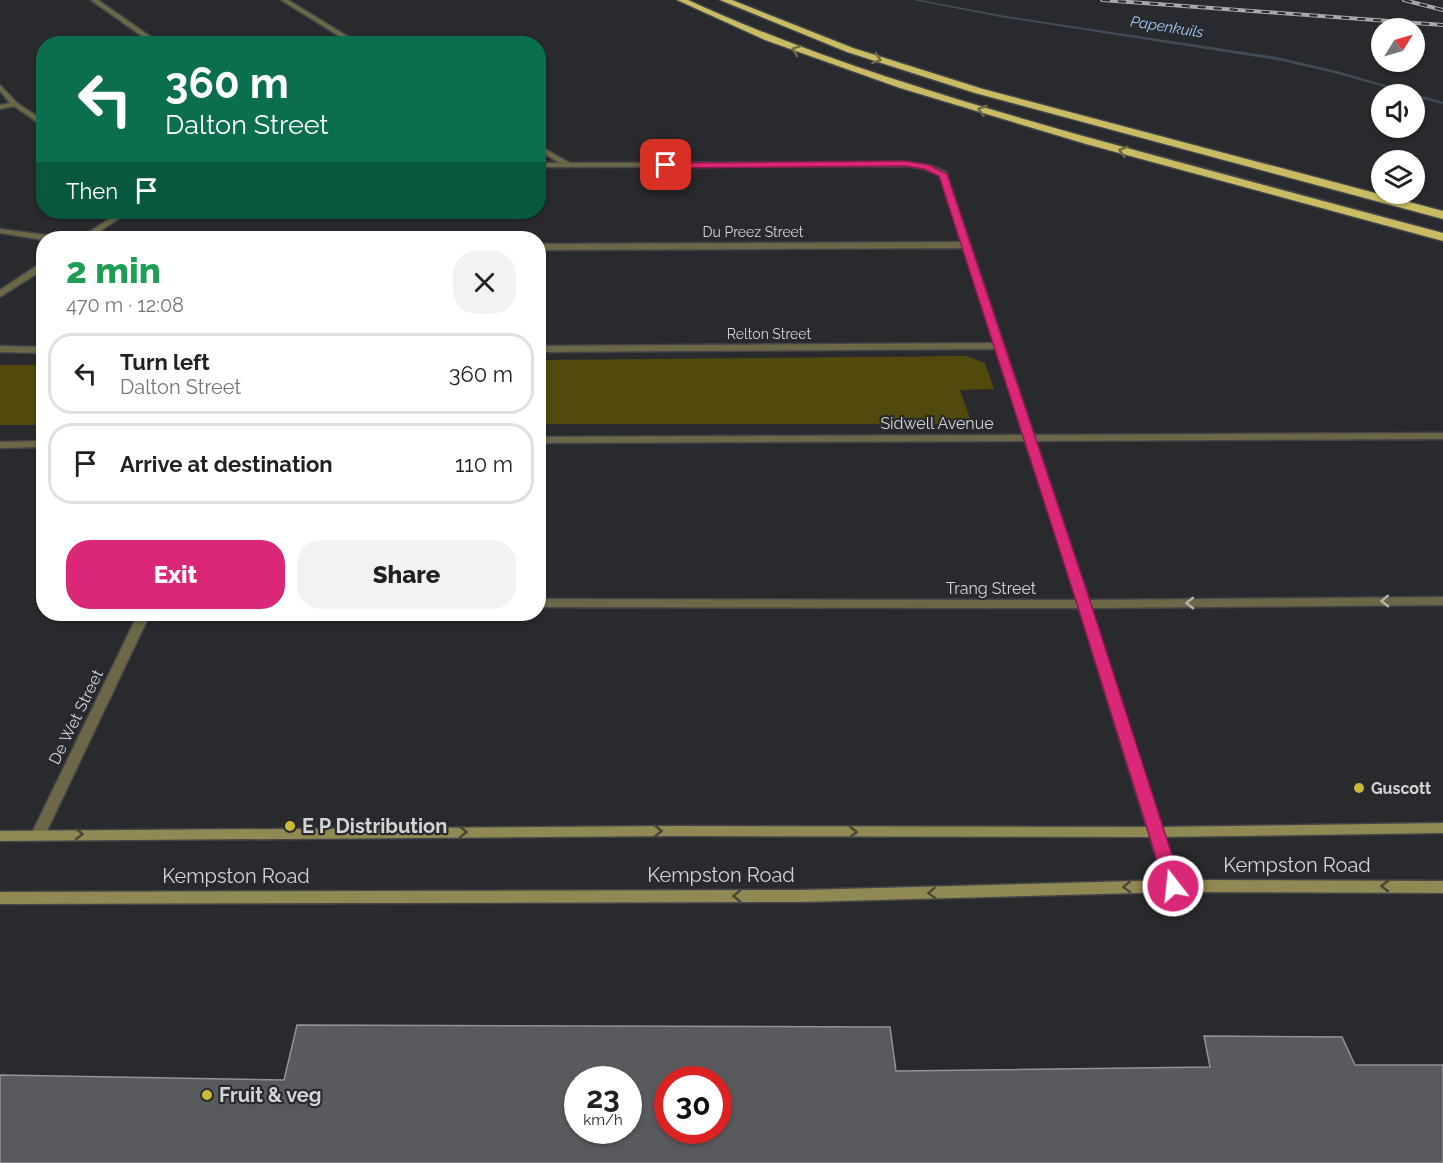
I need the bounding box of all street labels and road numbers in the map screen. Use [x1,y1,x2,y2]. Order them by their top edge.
street label: Du Preez Street [703,224,804,240]
street label: Relton Street [727,326,811,342]
street label: Sidwell Avenue [880,414,994,433]
street label: Trang Street [946,579,1037,598]
street label: De Wet Street [45,666,107,768]
street label: Kempston Road [1223,853,1371,877]
street label: Kempston Road [647,863,795,887]
street label: Kempston Road [162,864,310,888]

